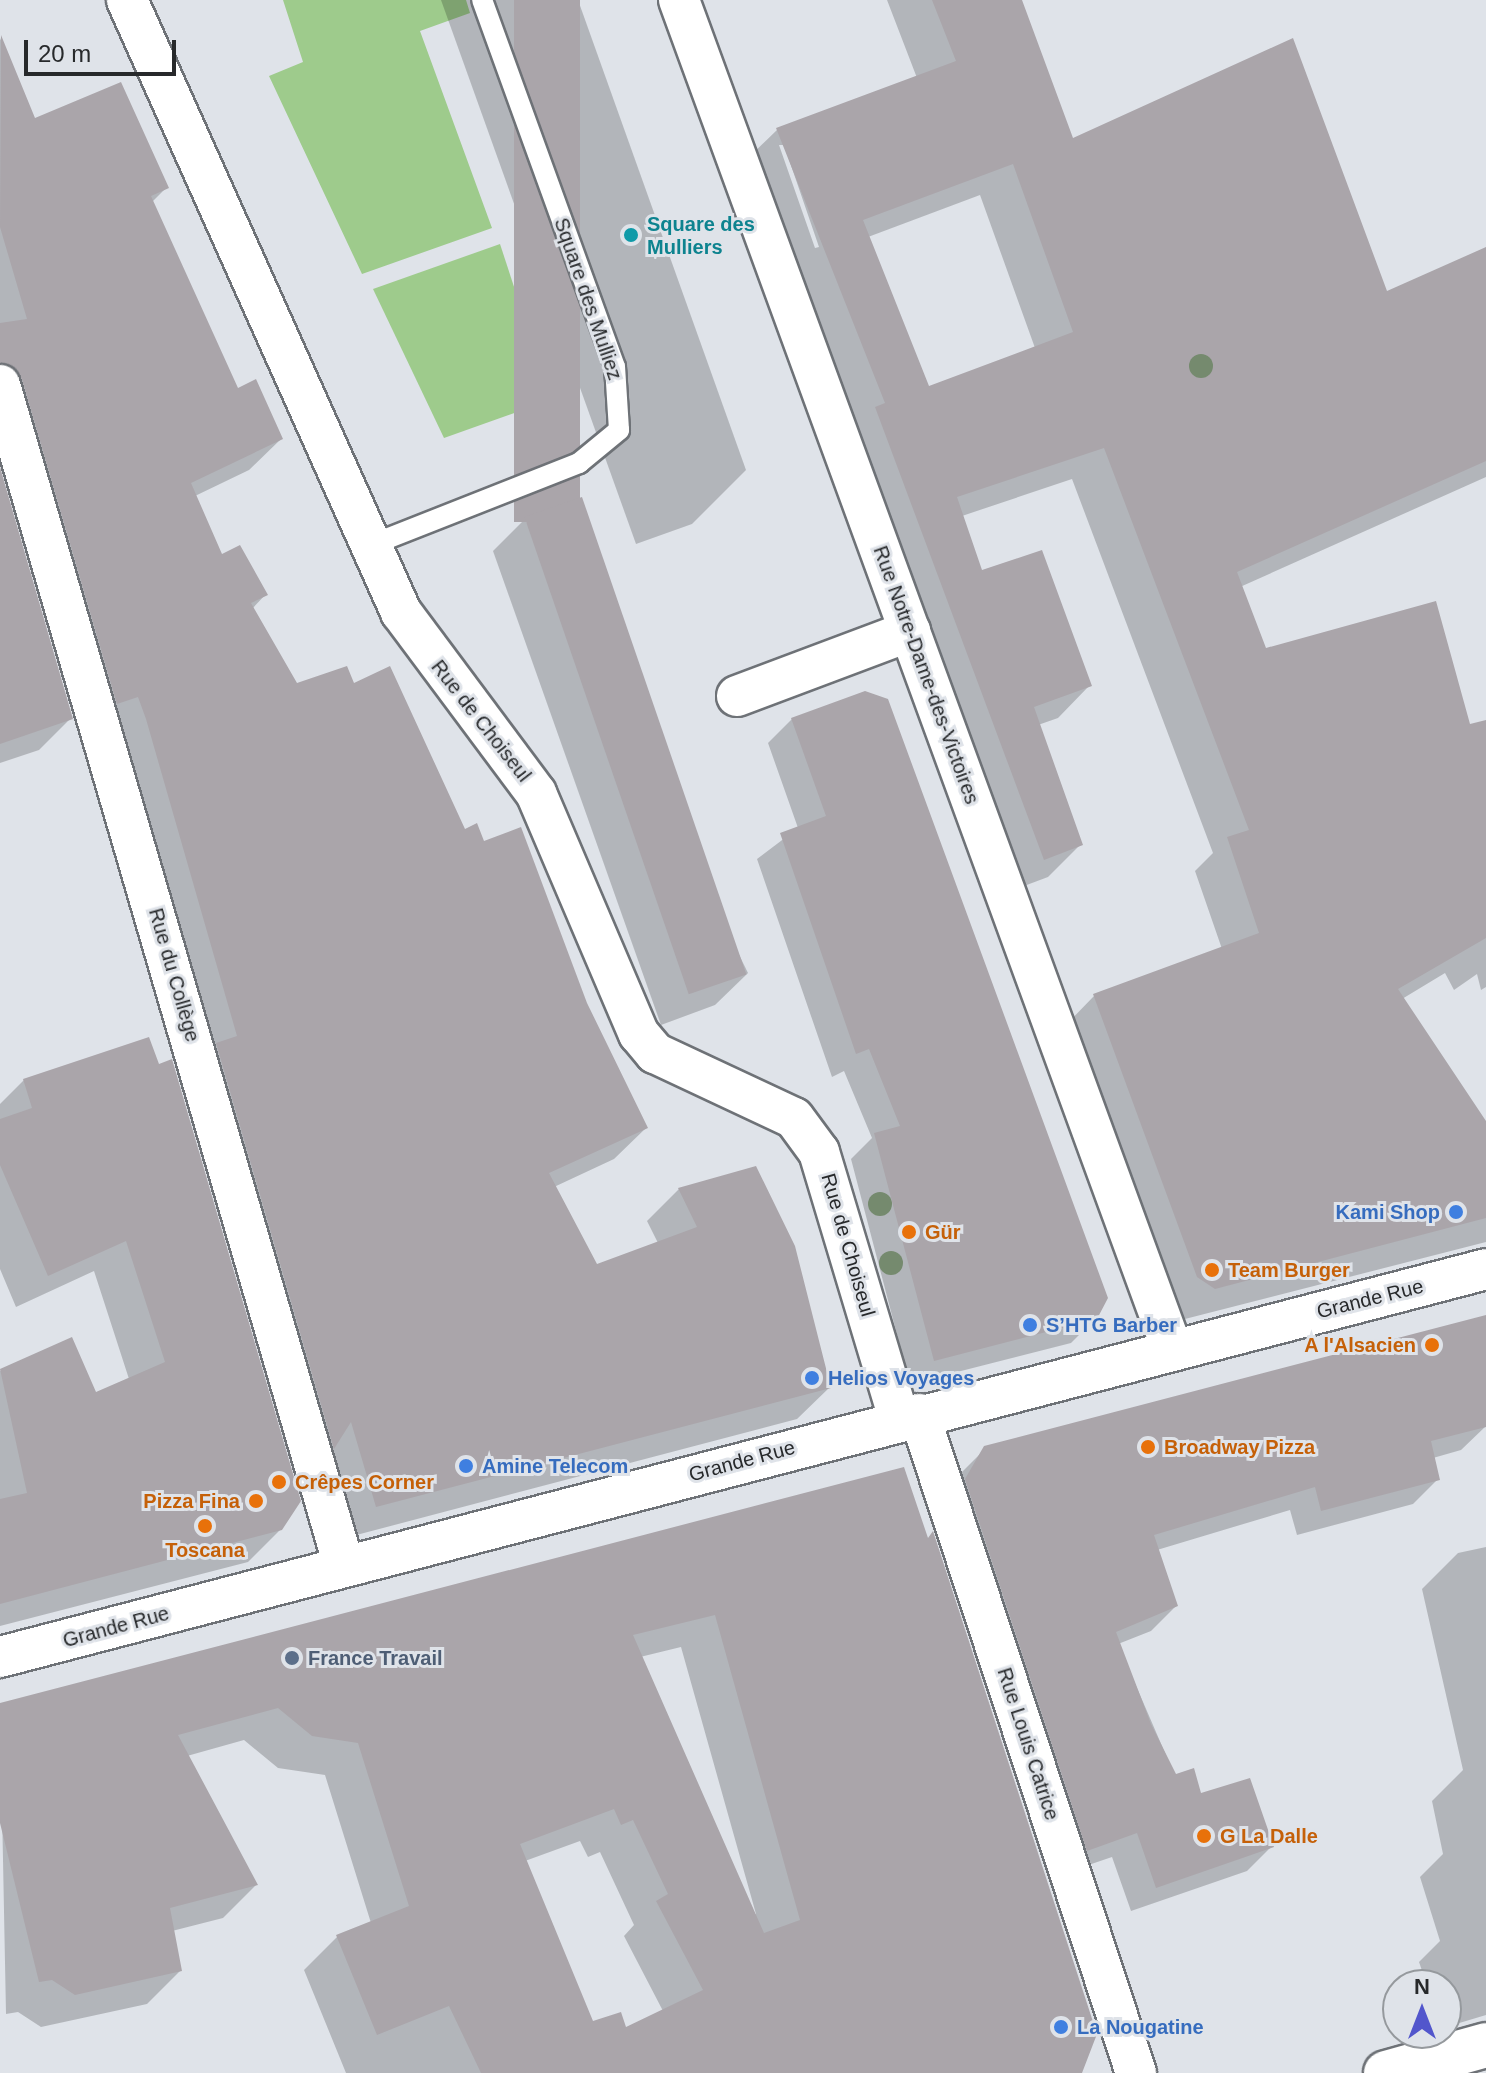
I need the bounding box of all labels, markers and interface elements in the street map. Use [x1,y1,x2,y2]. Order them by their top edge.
scale bar [28,24,180,74]
text: 20 m [38,40,91,67]
place label: Square des Mulliers [647,212,755,259]
street label: Square des Mulliez [549,215,627,383]
marker: Square des Mulliers [622,226,640,244]
street label: Rue Notre-Dame-des-Victoires [868,543,984,807]
street label: Rue de Choiseul [426,655,536,787]
street label: Rue du Collège [143,905,205,1045]
street label: Rue de Choiseul [816,1171,880,1319]
place label: Kami Shop [1336,1200,1440,1224]
marker: Kami Shop [1447,1203,1465,1221]
place label: Gür [925,1220,961,1244]
marker: Gür [900,1223,918,1241]
place label: Team Burger [1228,1258,1350,1282]
marker: Team Burger [1203,1261,1221,1279]
street label: Grande Rue [1314,1274,1426,1324]
place label: S’HTG Barber [1046,1313,1177,1337]
marker: S’HTG Barber [1021,1316,1039,1334]
place label: A l'Alsacien [1303,1333,1416,1357]
marker: A l'Alsacien [1423,1336,1441,1354]
place label: Helios Voyages [828,1366,974,1390]
marker: Helios Voyages [803,1369,821,1387]
street label: Grande Rue [686,1435,798,1487]
place label: Broadway Pizza [1164,1435,1315,1459]
marker: Broadway Pizza [1139,1438,1157,1456]
place label: Amine Telecom [482,1454,628,1478]
marker: Amine Telecom [457,1457,475,1475]
place label: Crêpes Corner [295,1470,434,1494]
marker: Crêpes Corner [270,1473,288,1491]
place label: Pizza Fina [143,1489,240,1513]
marker: Pizza Fina [247,1492,265,1510]
marker: Toscana [196,1517,214,1535]
place label: Toscana [165,1538,245,1562]
street label: Grande Rue [60,1601,172,1653]
place label: France Travail [308,1646,443,1670]
marker: France Travail [283,1649,301,1667]
street label: Rue Louis Catrice [992,1665,1064,1823]
place label: G La Dalle [1220,1824,1318,1848]
marker: G La Dalle [1195,1827,1213,1845]
north arrow [1382,1969,1462,2049]
text: N [1414,1974,1430,1999]
place label: La Nougatine [1077,2015,1204,2039]
marker: La Nougatine [1052,2018,1070,2036]

